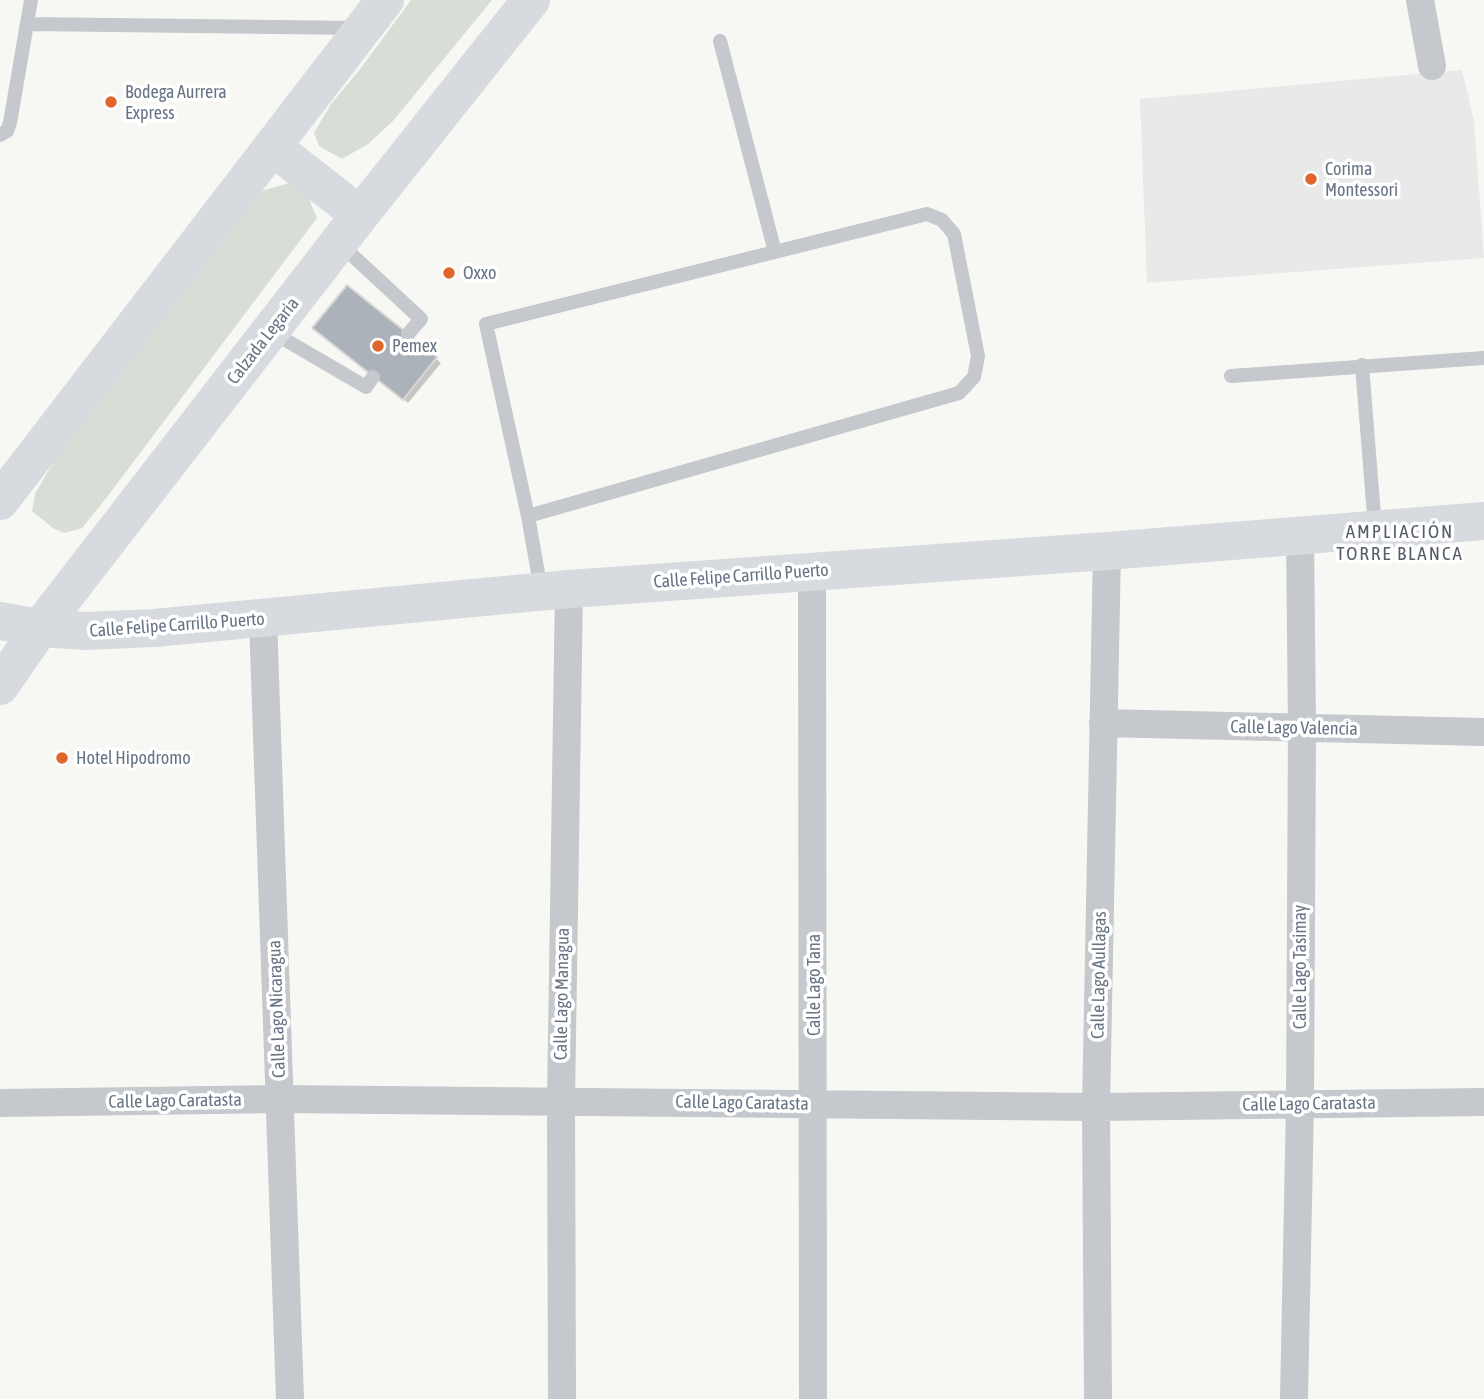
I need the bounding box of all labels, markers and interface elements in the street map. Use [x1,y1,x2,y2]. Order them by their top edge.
place label: Bodega Aurrera Express [125,81,227,124]
marker: Bodega Aurrera Express [103,94,119,110]
place label: Corima Montessori [1325,158,1398,200]
marker: Corima Montessori [1303,171,1319,187]
place label: Oxxo [463,262,496,284]
marker: Oxxo [441,265,457,281]
street label: Calzada Legaria [222,293,304,389]
place label: Pemex [392,335,437,357]
marker: Pemex [370,338,386,354]
district label: AMPLIACIÓN TORRE BLANCA [1338,521,1462,565]
street label: Calle Felipe Carrillo Puerto [653,559,829,593]
street label: Calle Felipe Carrillo Puerto [89,608,265,642]
street label: Calle Lago Valencia [1230,716,1358,740]
place label: Hotel Hipodromo [76,747,191,769]
marker: Hotel Hipodromo [54,750,70,766]
street label: Calle Lago Tasimay [1289,905,1311,1029]
street label: Calle Lago Aullagas [1087,911,1111,1039]
street label: Calle Lago Managua [550,928,574,1060]
street label: Calle Lago Tana [803,934,825,1036]
street label: Calle Lago Nicaragua [264,940,290,1078]
street label: Calle Lago Caratasta [108,1089,242,1113]
street label: Calle Lago Caratasta [675,1091,809,1115]
street label: Calle Lago Caratasta [1242,1092,1376,1116]

